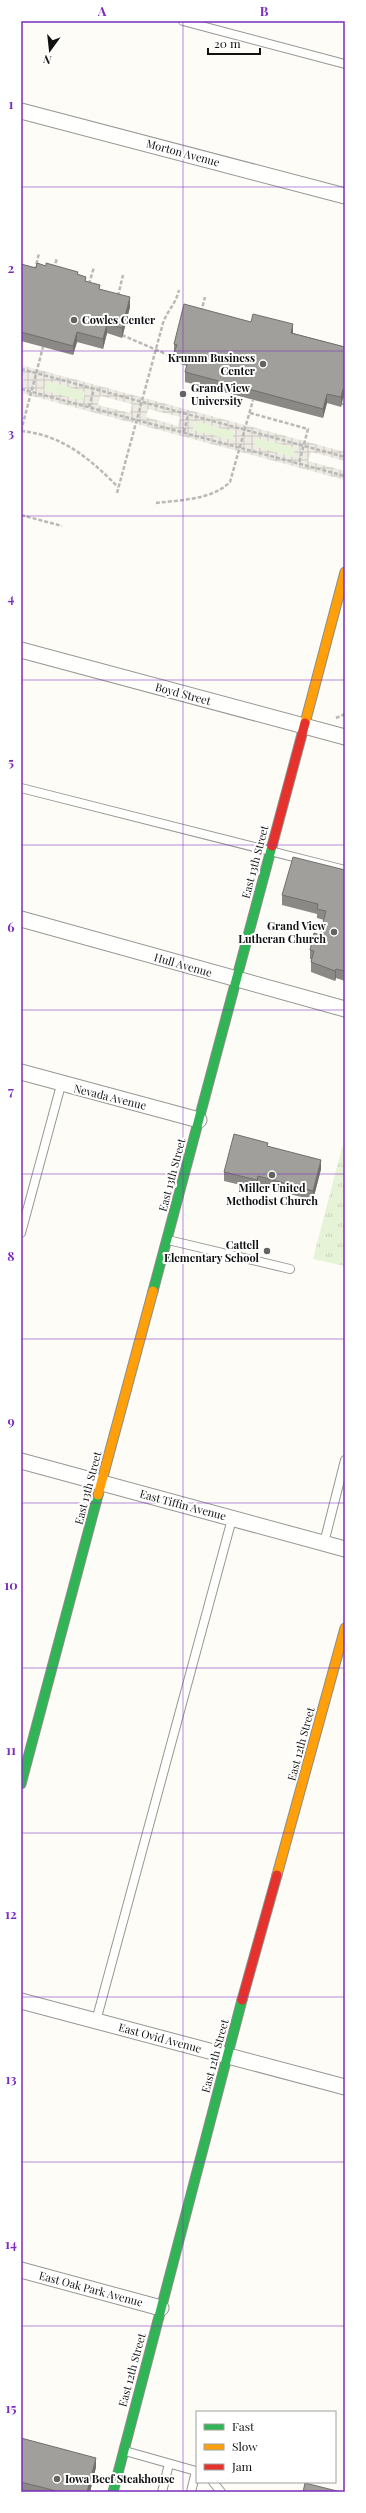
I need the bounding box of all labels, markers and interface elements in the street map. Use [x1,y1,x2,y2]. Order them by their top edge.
text: A [97,2,107,19]
text: B [260,2,269,19]
north arrow [30,30,70,70]
scale bar [208,30,260,56]
text: 20 m [214,35,241,51]
text: N [41,52,53,68]
text: 1 [9,95,14,112]
street label: Morton Avenue [145,136,222,170]
text: 2 [8,259,15,276]
place label: Cowles Center [82,312,156,327]
marker: Cowles Center [69,315,79,325]
place label: Krumm Business Center [168,350,256,378]
marker: Krumm Business Center [258,359,268,369]
place label: Grand View University [191,380,250,408]
marker: Grand View University [178,389,188,399]
text: 3 [8,424,14,441]
text: 4 [8,589,15,606]
street label: Boyd Street [154,679,213,708]
text: 5 [8,753,14,770]
street label: East 13th Street [238,824,271,900]
text: 6 [7,918,15,935]
place label: Grand View Lutheran Church [238,918,326,946]
marker: Grand View Lutheran Church [329,927,339,937]
street label: Hull Avenue [152,949,214,980]
street label: Nevada Avenue [72,1080,148,1113]
text: 7 [8,1082,14,1099]
street label: East 13th Street [155,1137,188,1213]
marker: Miller United Methodist Church [267,1170,277,1180]
place label: Miller United Methodist Church [226,1180,318,1208]
place label: Cattell Elementary School [164,1237,260,1265]
marker: Cattell Elementary School [262,1246,272,1256]
text: 8 [7,1247,15,1264]
text: 9 [7,1412,15,1429]
street label: East 13th Street [71,1450,104,1526]
street label: East Tiffin Avenue [138,1486,228,1523]
text: 10 [4,1576,18,1593]
street label: East 12th Street [284,1705,318,1782]
text: 11 [6,1741,16,1758]
text: 12 [5,1905,17,1922]
street label: East 12th Street [198,2017,232,2094]
street label: East Ovid Avenue [117,2019,204,2056]
text: 13 [5,2070,17,2087]
text: 14 [5,2235,17,2252]
street label: East Oak Park Avenue [38,2267,145,2310]
street label: East 12th Street [115,2331,149,2408]
text: 15 [6,2399,16,2416]
legend [196,2411,336,2483]
text: Fast [232,2418,255,2434]
text: Slow [232,2438,258,2454]
text: Jam [231,2458,253,2474]
place label: Iowa Beef Steakhouse [65,2471,175,2486]
marker: Iowa Beef Steakhouse [52,2474,62,2484]

